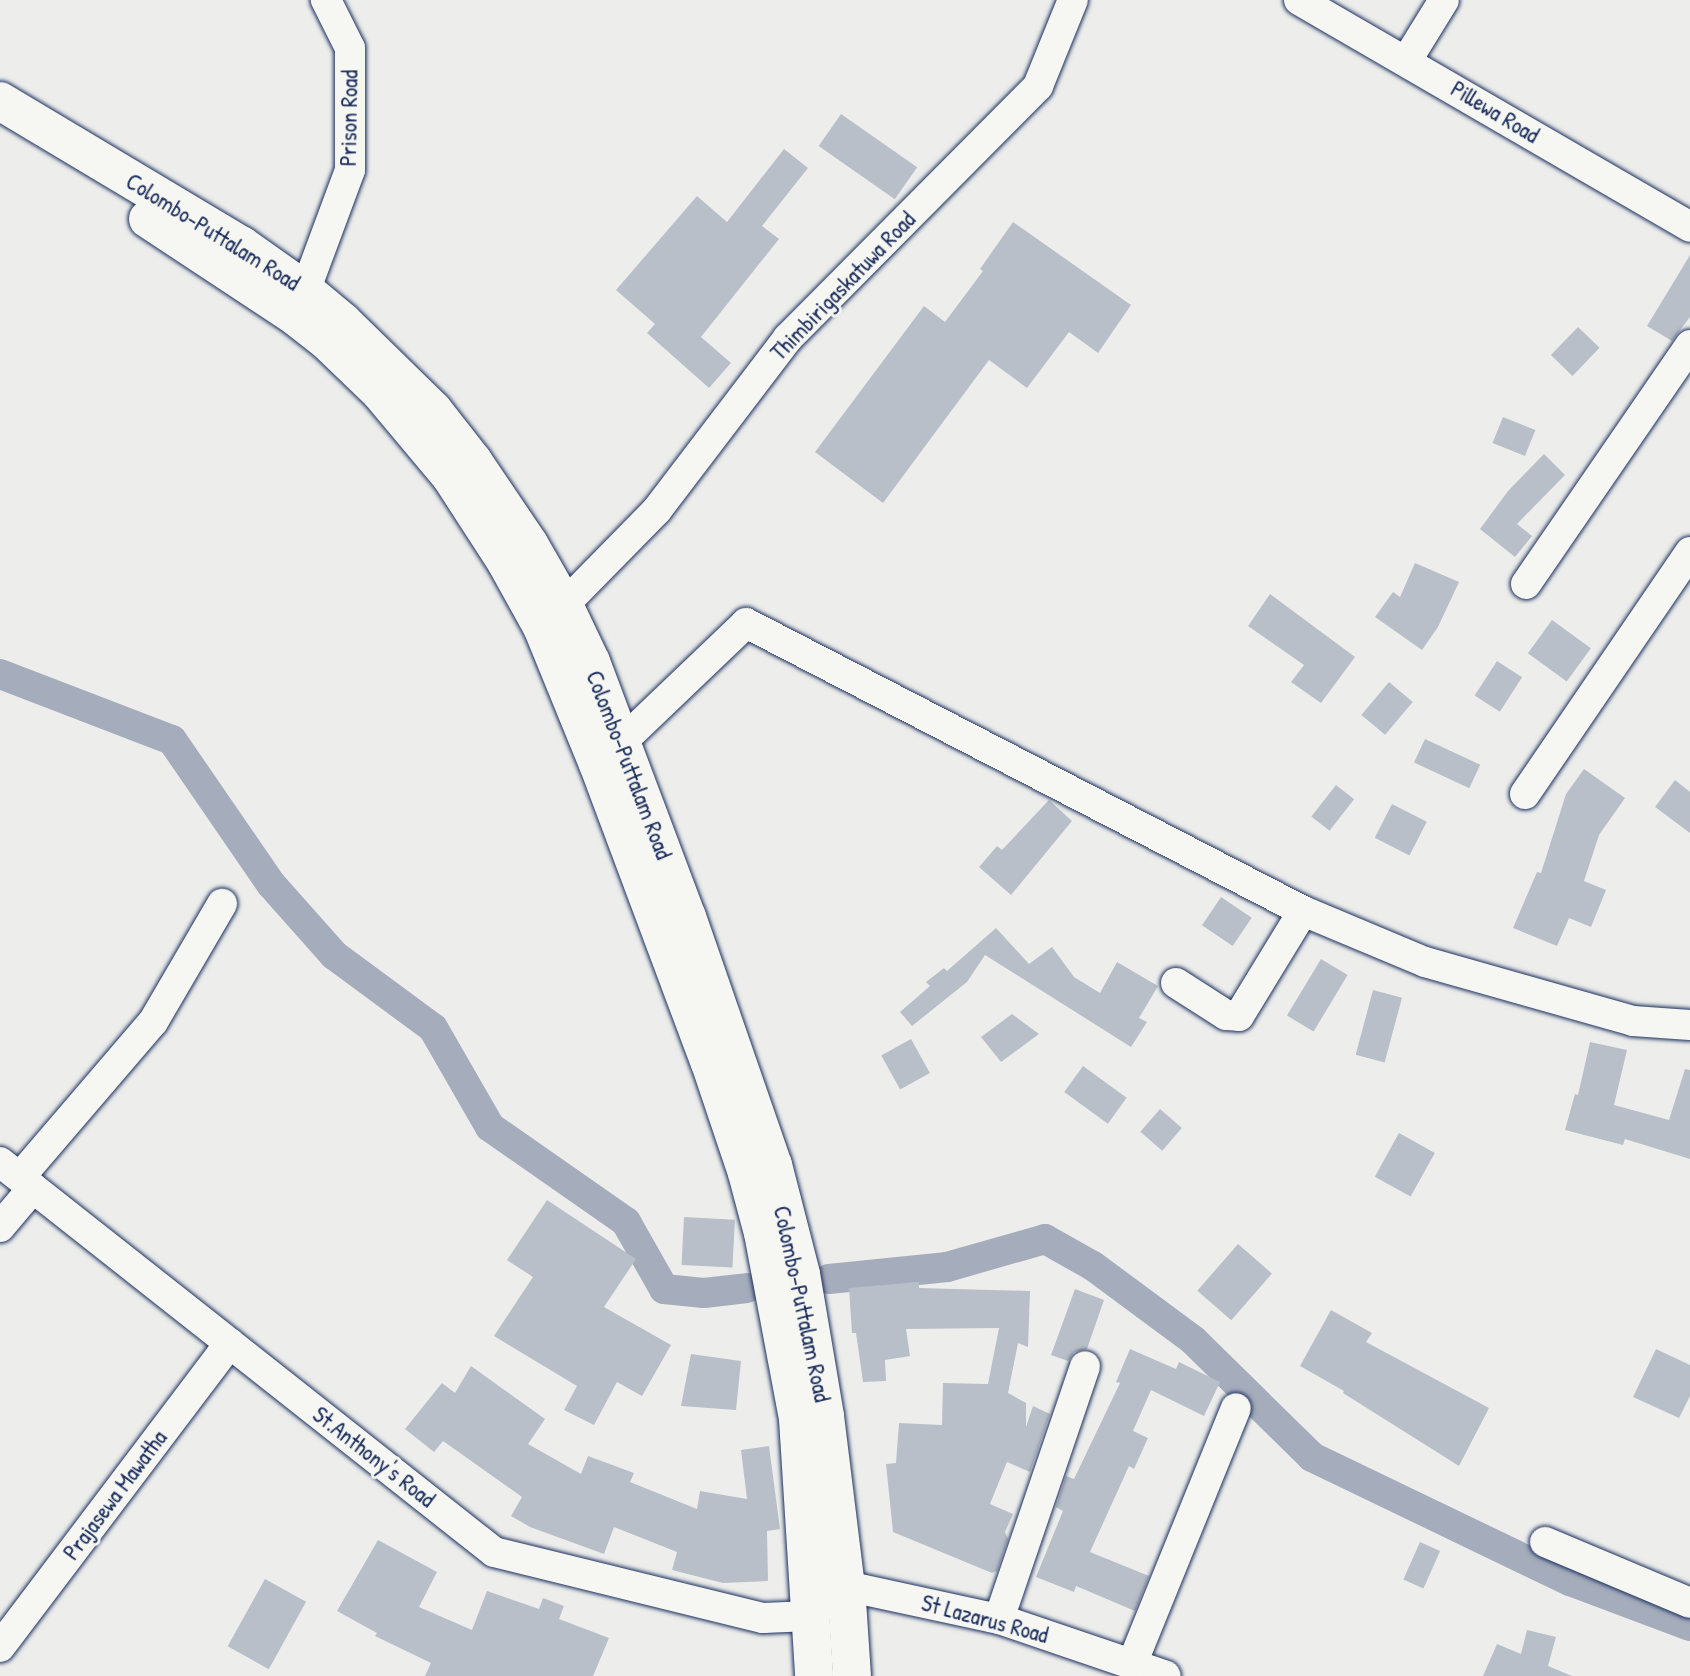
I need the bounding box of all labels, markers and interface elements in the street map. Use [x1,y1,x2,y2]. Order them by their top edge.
street label: Prison Road [334,69,364,167]
street label: Pillewa Road [1446,75,1544,149]
street label: Colombo-Puttalam Road [121,167,305,297]
street label: Thimbirigaskatuwa Road [765,206,921,366]
street label: Colombo-Puttalam Road [580,667,678,863]
street label: Colombo-Puttalam Road [768,1203,836,1405]
street label: St.Anthony's Road [307,1401,441,1513]
street label: Prajasewa Mawatha [57,1425,173,1565]
street label: St Lazarus Road [919,1589,1051,1649]

